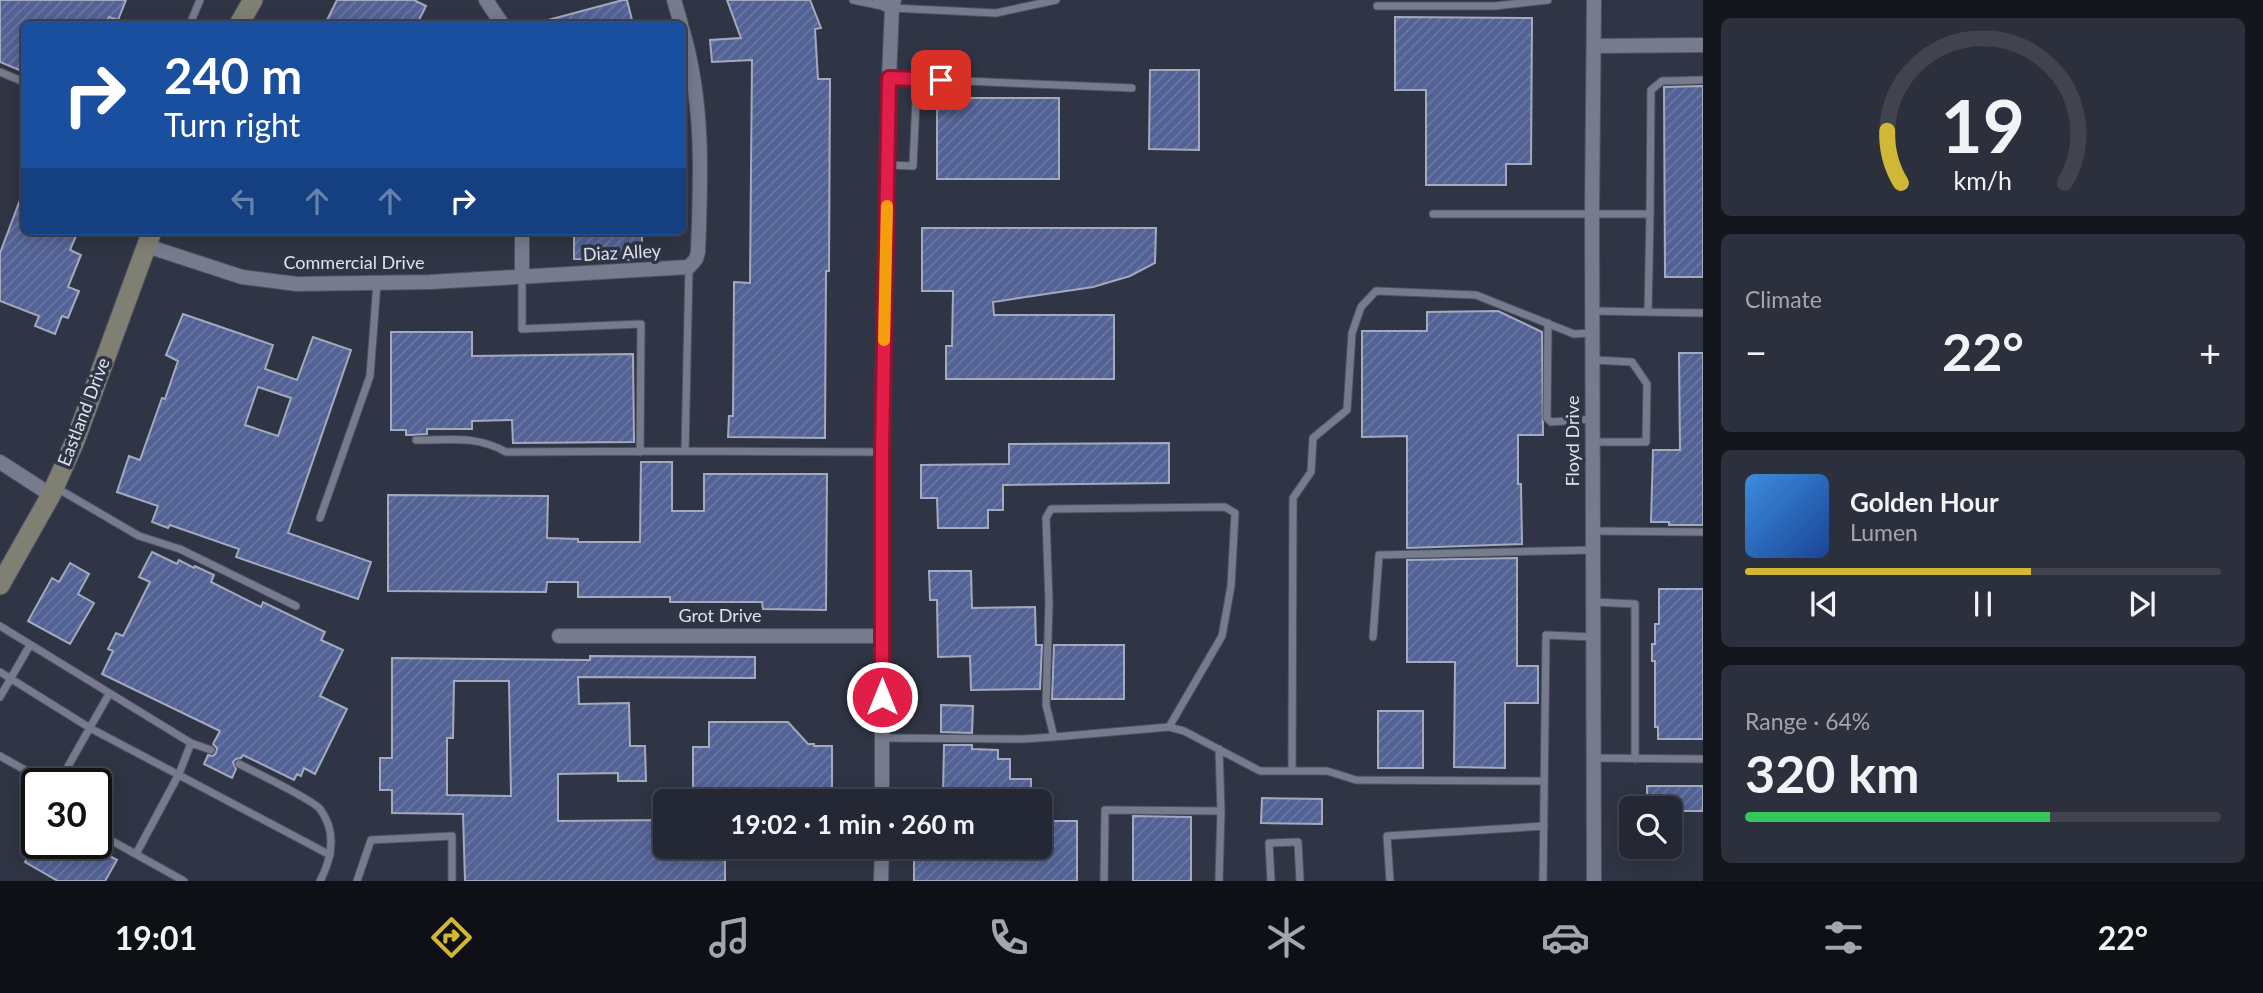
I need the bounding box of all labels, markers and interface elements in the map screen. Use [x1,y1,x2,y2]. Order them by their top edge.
text: 240 m [164,46,302,104]
icon: right [49,49,140,140]
pin [911,50,971,110]
icon: arrive [922,61,960,99]
text: 19 [1941,81,2025,169]
text: Turn right [164,105,300,144]
text: km/h [1954,165,2012,195]
icon: left [225,182,263,220]
icon: ahead [298,182,336,220]
icon: ahead [371,182,409,220]
icon: right [444,182,482,220]
street label: Diaz Alley [582,239,662,265]
street label: Commercial Drive [284,251,424,273]
text: Climate [1745,285,1822,313]
text: 22° [1942,320,2024,382]
text: − [1745,329,1767,375]
text: + [2199,329,2221,375]
street label: Eastland Drive [52,354,114,469]
street label: Floyd Drive [1561,396,1583,486]
text: Golden Hour [1850,486,1999,518]
text: Lumen [1850,518,1918,546]
icon: previous [1805,585,1843,623]
icon: pause [1964,585,2002,623]
icon: next [2123,585,2161,623]
street label: Grot Drive [678,604,762,626]
position arrow [845,660,919,734]
text: Range · 64% [1745,707,1870,735]
text: 320 km [1745,742,1919,804]
speed limit sign: 30 [21,768,112,859]
map controls [1619,796,1682,859]
button: search [1619,796,1682,859]
text: 19:02 · 1 min · 260 m [730,808,975,840]
icon: directions [427,913,476,962]
icon: music [705,913,754,962]
icon: phone [984,913,1033,962]
icon: climate [1262,913,1311,962]
icon: car [1541,913,1590,962]
icon: filters [1819,913,1868,962]
text: 19:01 [115,918,197,957]
text: 22° [2098,918,2148,957]

